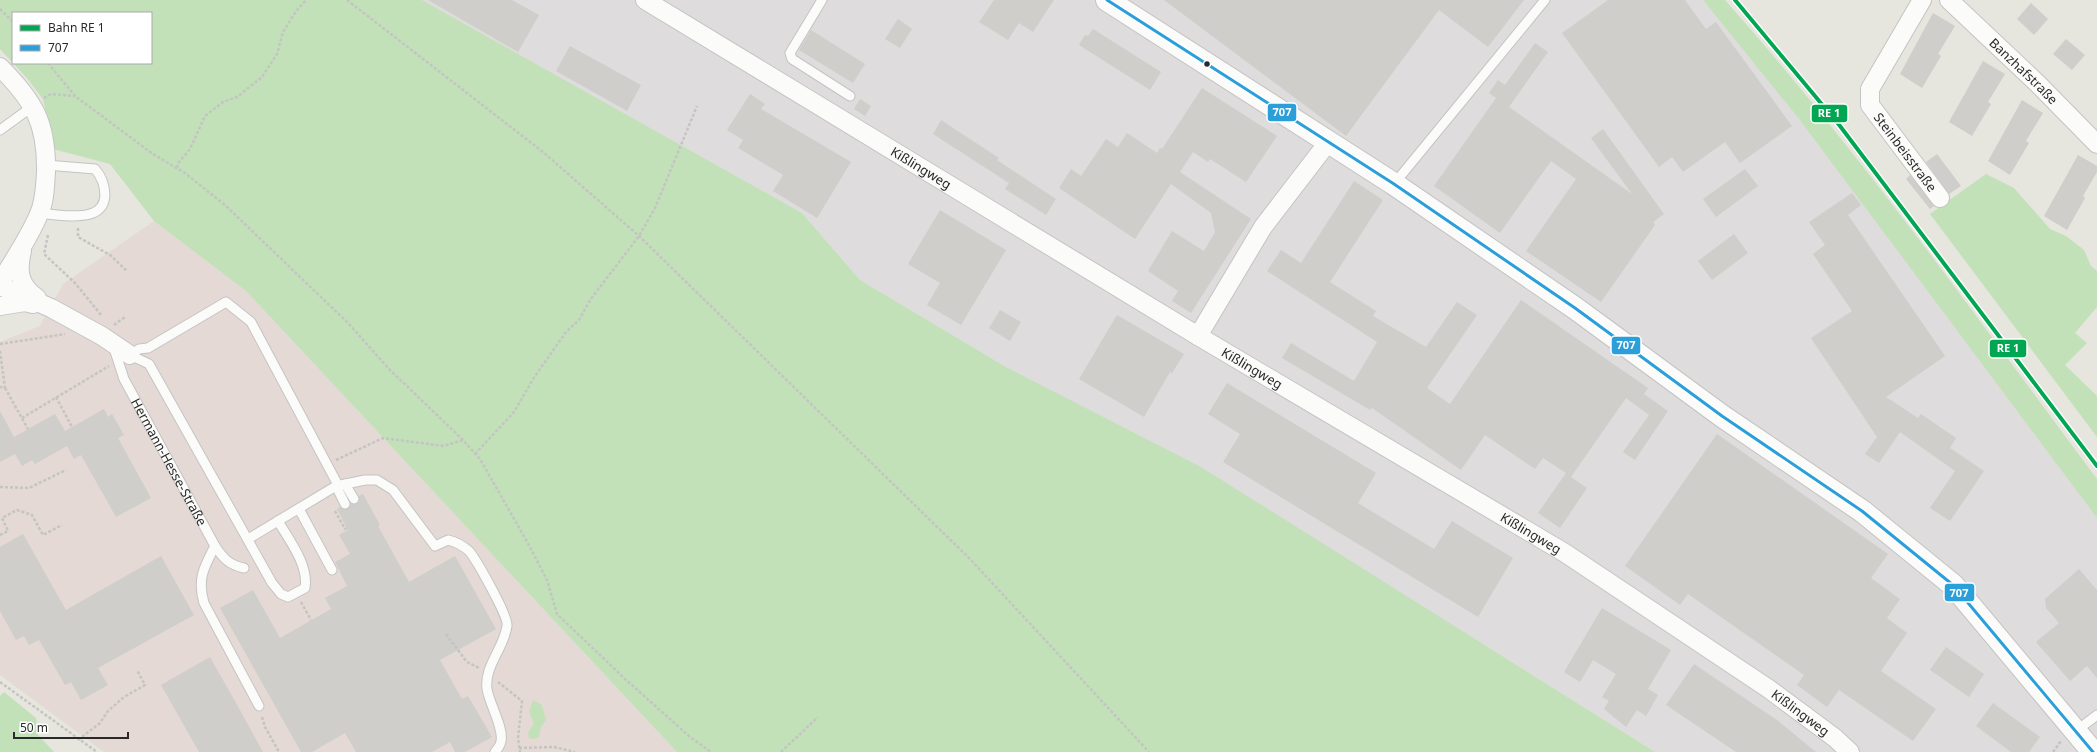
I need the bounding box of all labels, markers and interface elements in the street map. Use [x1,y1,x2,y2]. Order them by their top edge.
legend [12,12,152,64]
text: Bahn RE 1 [48,19,105,36]
street label: Banzhafstraße [1985,34,2062,108]
text: 707 [48,39,69,56]
unlabelled marker [1202,59,1212,69]
line badge: 707 [1267,103,1297,122]
text: 707 [1273,104,1291,119]
line badge: RE 1 [1811,104,1848,123]
text: RE 1 [1818,105,1840,120]
street label: Steinbeisstraße [1870,109,1941,195]
street label: Kißlingweg [887,142,955,193]
line badge: 707 [1611,336,1641,355]
text: 707 [1617,337,1635,352]
line badge: RE 1 [1989,339,2027,358]
text: RE 1 [1997,340,2019,355]
street label: Kißlingweg [1218,343,1286,393]
street label: Hermann-Hesse-Straße [127,395,211,529]
street label: Kißlingweg [1497,508,1565,558]
line badge: 707 [1944,583,1975,602]
text: 707 [1950,585,1968,600]
street label: Kißlingweg [1768,685,1833,740]
scale bar [14,714,128,740]
text: 50 m [20,719,48,736]

